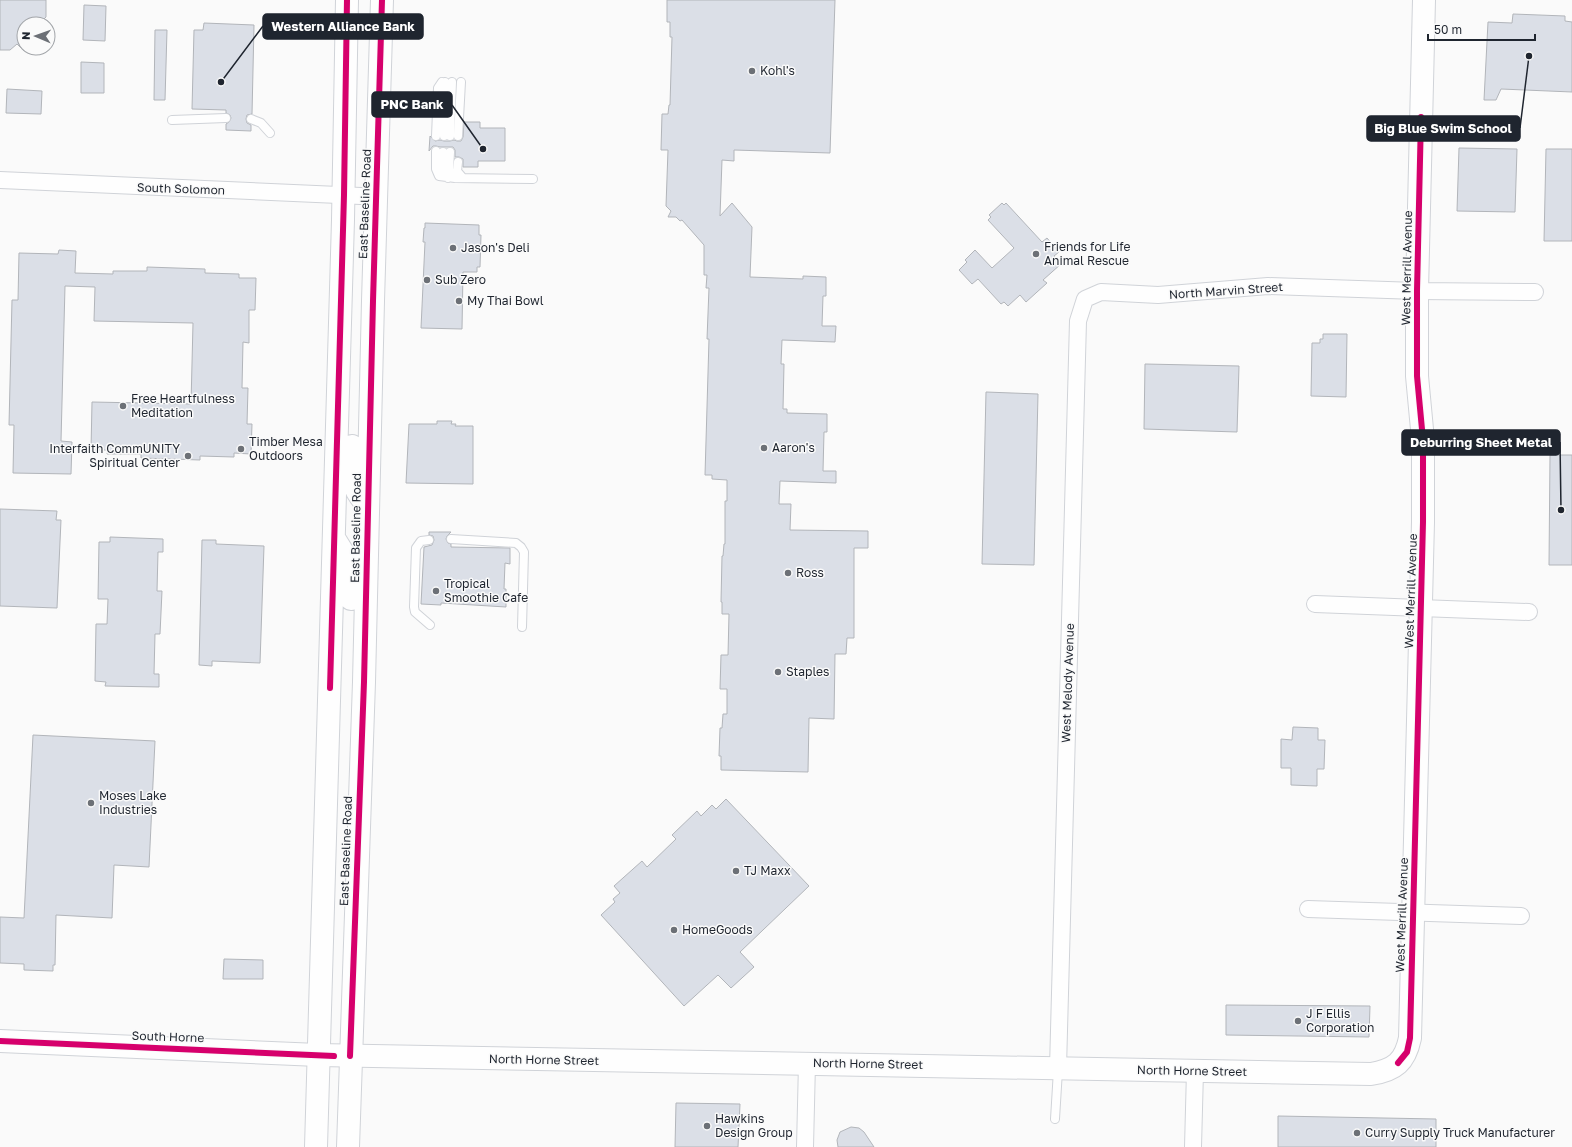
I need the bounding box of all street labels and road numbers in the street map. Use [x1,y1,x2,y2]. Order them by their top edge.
street label: East Baseline Road [355,149,374,259]
street label: South Solomon [137,179,225,198]
street label: West Merrill Avenue [1398,210,1415,326]
street label: North Marvin Street [1168,279,1284,302]
street label: East Baseline Road [347,473,364,583]
street label: West Merrill Avenue [1401,533,1420,649]
street label: West Melody Avenue [1058,623,1077,743]
street label: East Baseline Road [336,796,355,906]
street label: West Merrill Avenue [1392,857,1411,973]
street label: South Horne [131,1028,205,1045]
street label: North Horne Street [489,1051,599,1068]
street label: North Horne Street [813,1055,923,1072]
street label: North Horne Street [1137,1062,1247,1079]

